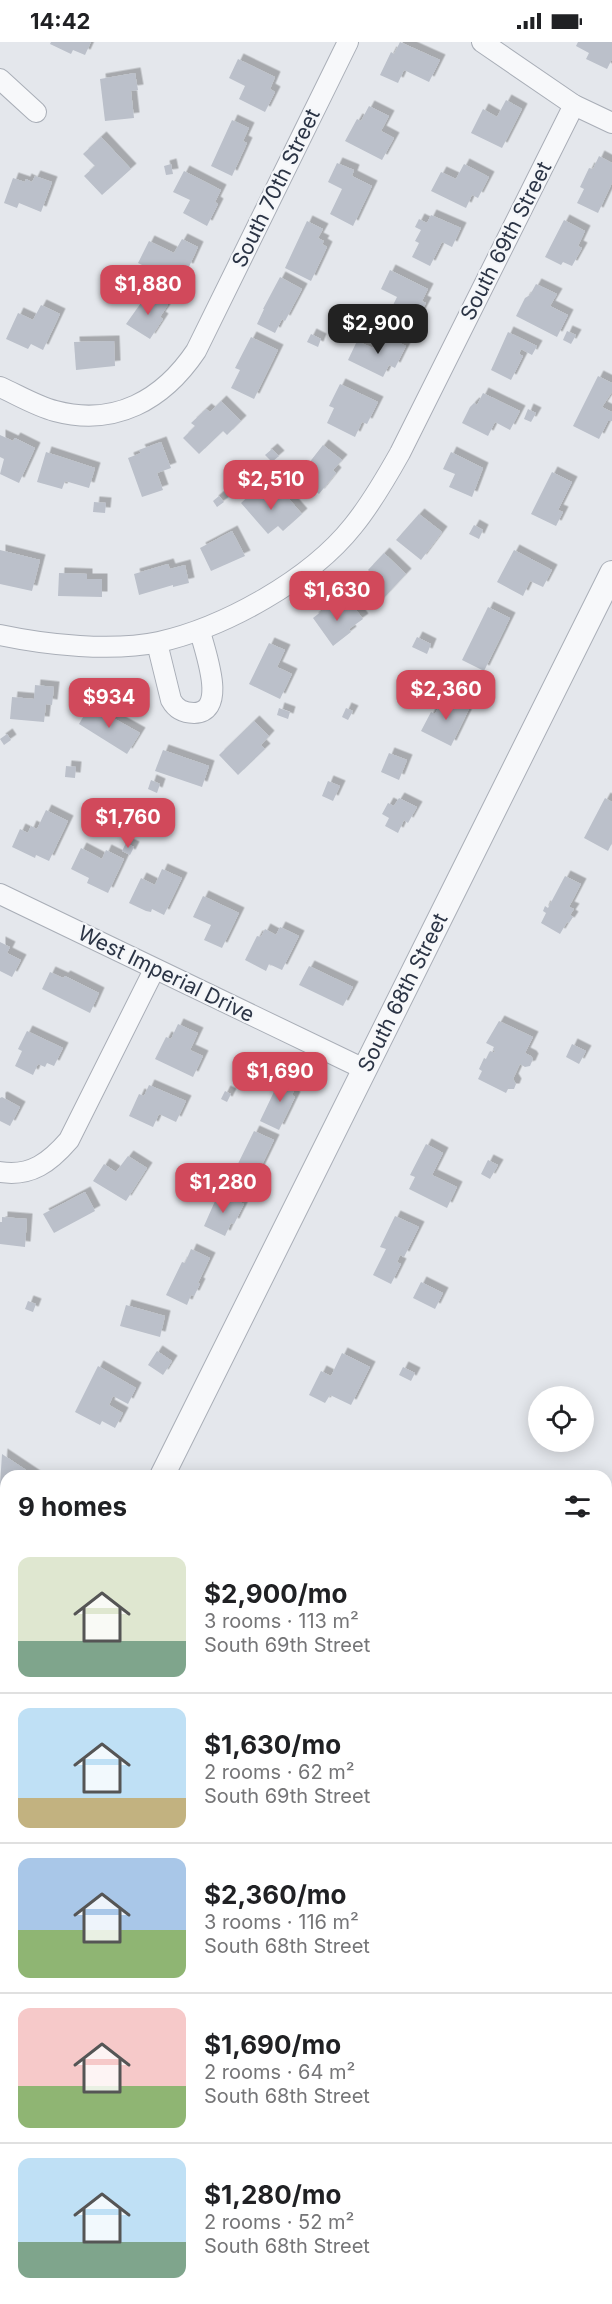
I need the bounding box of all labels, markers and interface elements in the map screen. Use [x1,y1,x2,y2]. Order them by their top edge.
text: 14:42 [30,8,90,34]
street label: South 70th Street [226,104,325,271]
street label: South 69th Street [455,157,556,324]
pin: $1,880 [99,265,197,316]
text: $1,880 [114,272,182,296]
pin: $2,900 [329,304,427,355]
text: $2,900 [342,311,414,335]
pin: $2,510 [222,460,320,511]
text: $2,510 [237,467,305,491]
pin: $1,630 [288,571,386,622]
text: $1,630 [303,578,371,602]
pin: $2,360 [397,670,495,721]
text: $2,360 [410,677,482,701]
pin: $934 [73,678,145,729]
text: $934 [83,685,135,709]
pin: $1,760 [79,798,177,849]
text: $1,760 [95,805,161,829]
street label: South 68th Street [352,909,453,1076]
street label: West Imperial Drive [74,920,258,1027]
pin: $1,690 [231,1052,329,1103]
text: $1,690 [246,1059,314,1083]
pin: $1,280 [174,1163,272,1214]
text: $1,280 [189,1170,257,1194]
map controls [528,1386,594,1452]
button: locate [528,1386,594,1452]
icon: filters [561,1490,594,1523]
text: 9 homes [18,1491,127,1522]
text: $2,900/mo [204,1578,347,1609]
icon: home [66,1581,138,1653]
text: 3 rooms · 113 m² [204,1609,359,1633]
text: South 69th Street [204,1633,370,1657]
text: $1,630/mo [204,1729,341,1760]
icon: home [66,1732,138,1804]
text: 2 rooms · 62 m² [204,1760,355,1784]
text: South 69th Street [204,1784,370,1808]
text: $2,360/mo [204,1879,346,1910]
icon: home [66,1882,138,1954]
text: 3 rooms · 116 m² [204,1910,359,1934]
text: South 68th Street [204,1934,370,1958]
text: $1,690/mo [204,2029,341,2060]
icon: home [66,2032,138,2104]
text: 2 rooms · 64 m² [204,2060,355,2084]
text: South 68th Street [204,2084,370,2108]
text: $1,280/mo [204,2179,342,2210]
icon: home [66,2182,138,2254]
text: 2 rooms · 52 m² [204,2210,354,2234]
text: South 68th Street [204,2234,370,2258]

